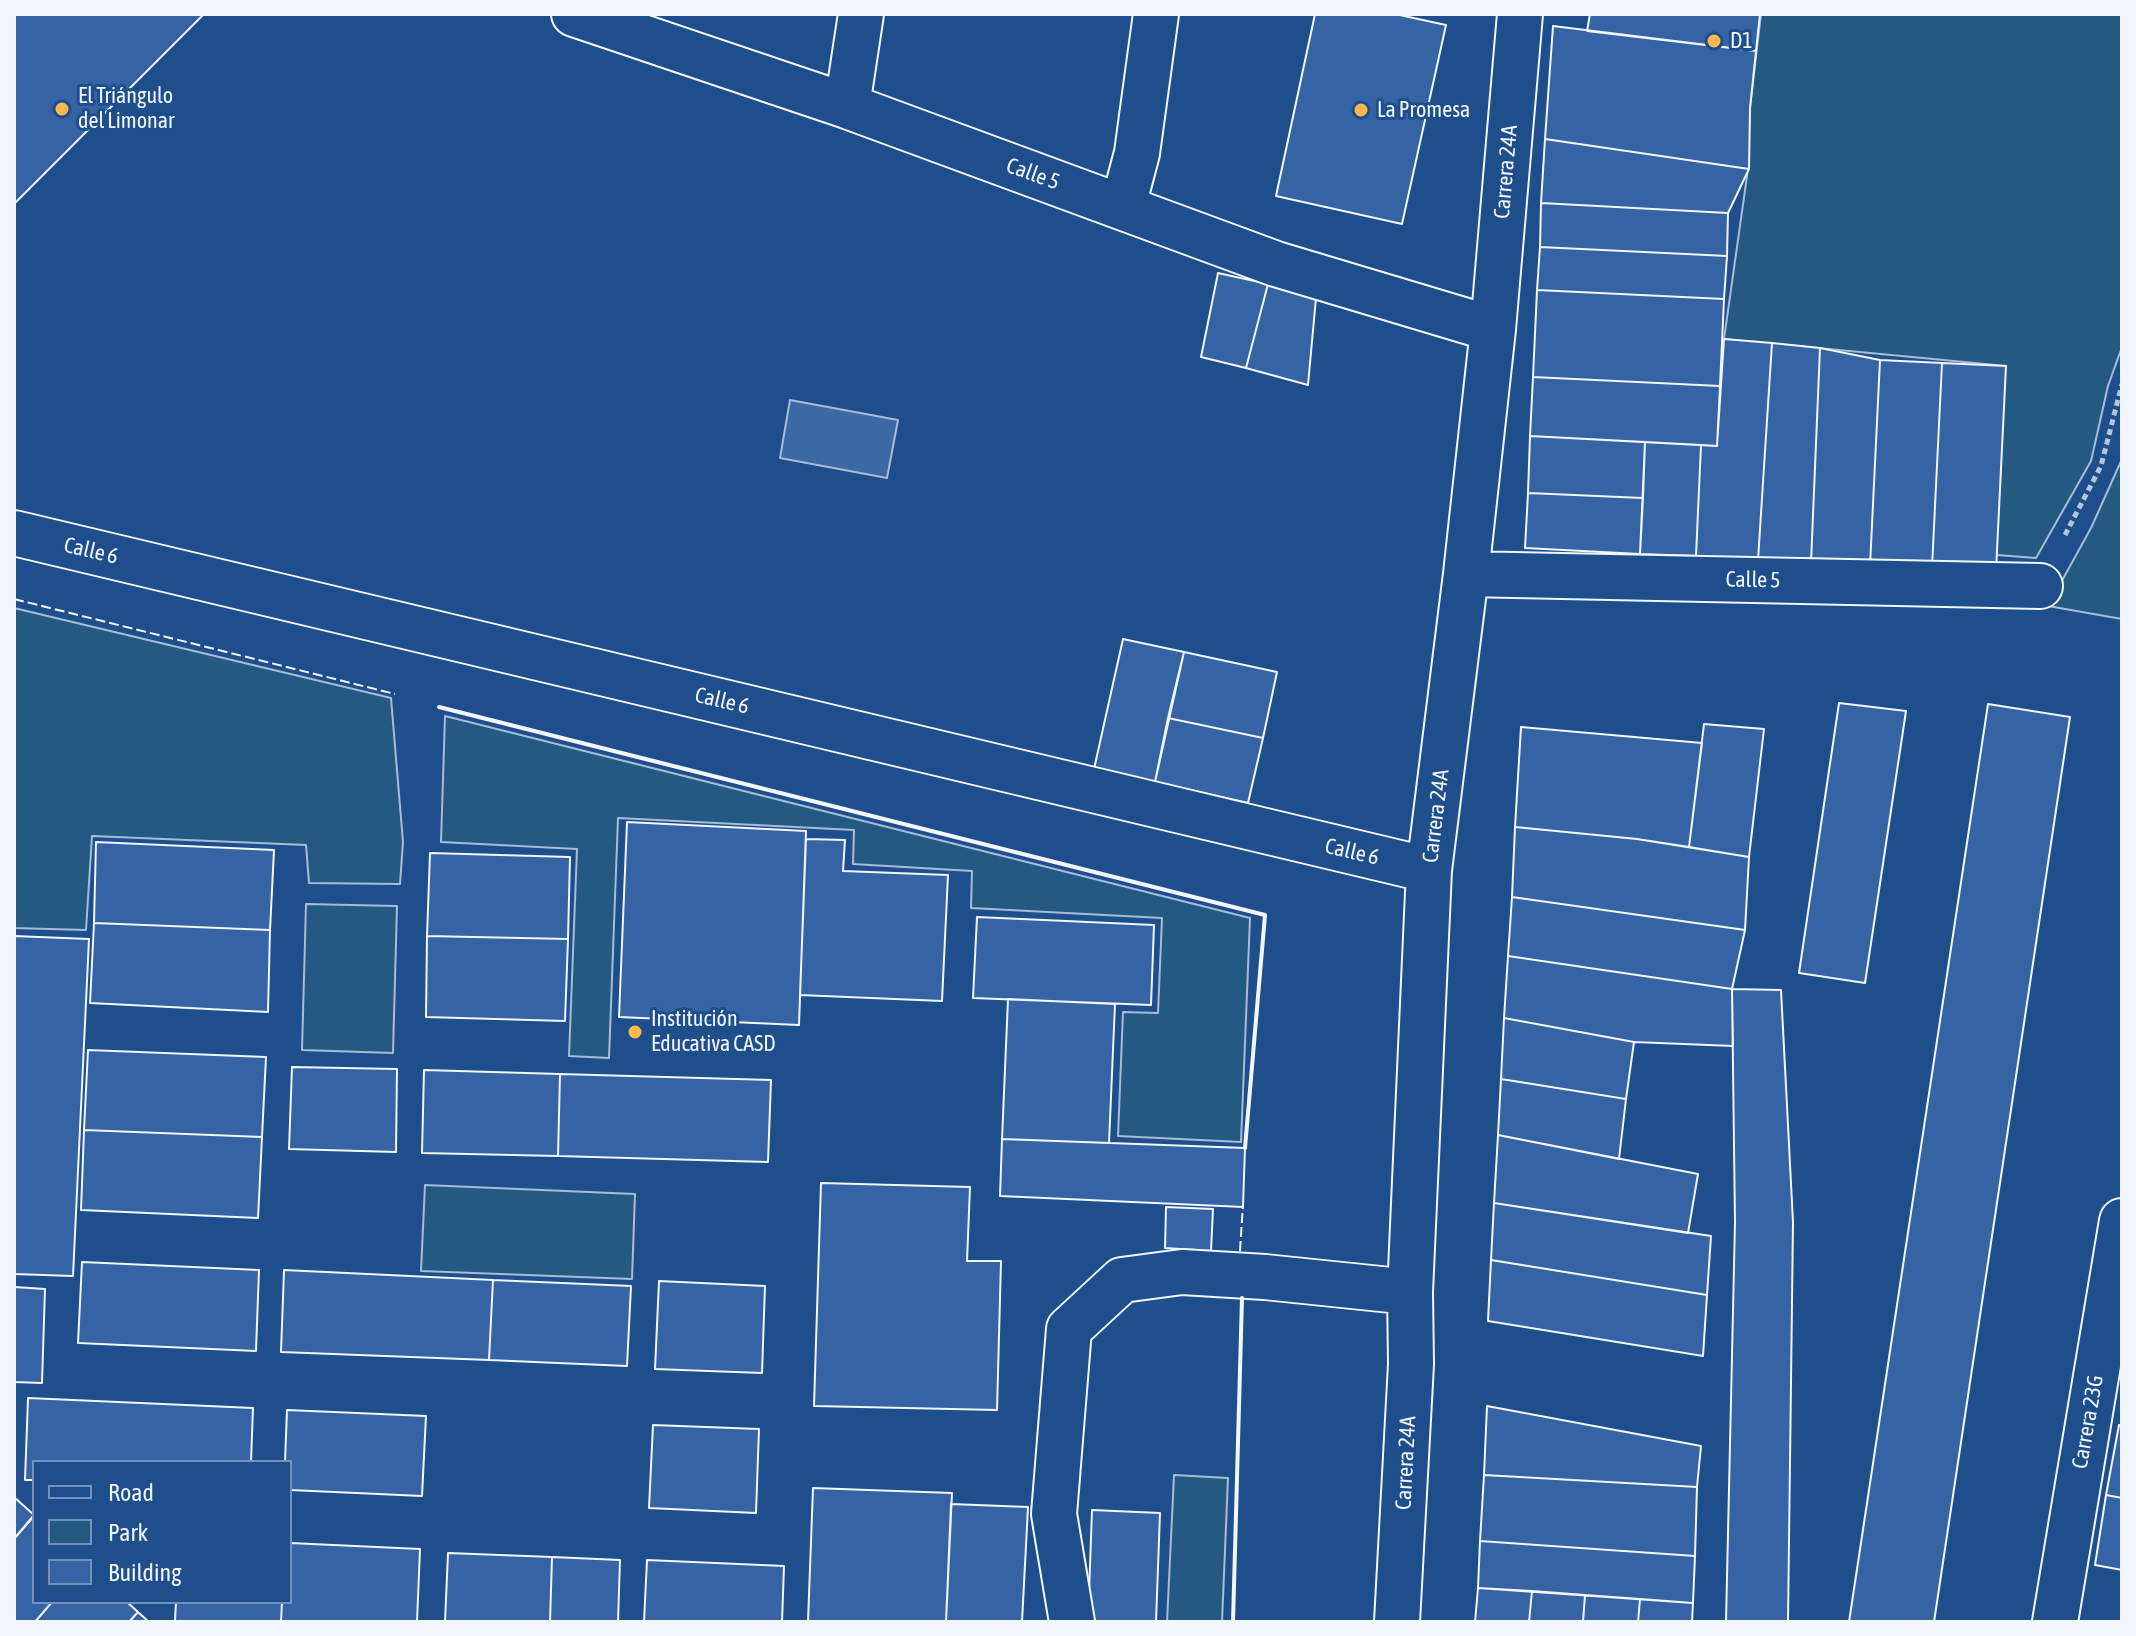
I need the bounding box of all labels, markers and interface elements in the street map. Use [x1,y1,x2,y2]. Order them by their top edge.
place label: D1 [1730,28,1753,54]
marker: D1 [1705,32,1723,50]
place label: El Triángulo del Limonar [78,83,174,134]
place label: La Promesa [1377,97,1470,123]
marker: El Triángulo del Limonar [53,100,71,118]
marker: La Promesa [1352,101,1370,119]
street label: Carrera 24A [1489,124,1523,220]
street label: Calle 5 [1003,152,1063,196]
street label: Calle 6 [61,532,121,570]
street label: Calle 5 [1725,566,1781,594]
street label: Calle 6 [692,682,752,720]
street label: Carrera 24A [1417,768,1455,864]
street label: Calle 6 [1322,833,1382,871]
place label: Institución Educativa CASD [651,1006,776,1058]
marker: Institución Educativa CASD [626,1023,644,1041]
street label: Carrera 23G [2067,1373,2109,1471]
street label: Carrera 24A [1390,1415,1422,1511]
legend [32,1460,292,1604]
text: Road [108,1479,154,1506]
text: Park [108,1519,148,1546]
text: Building [108,1559,181,1586]

